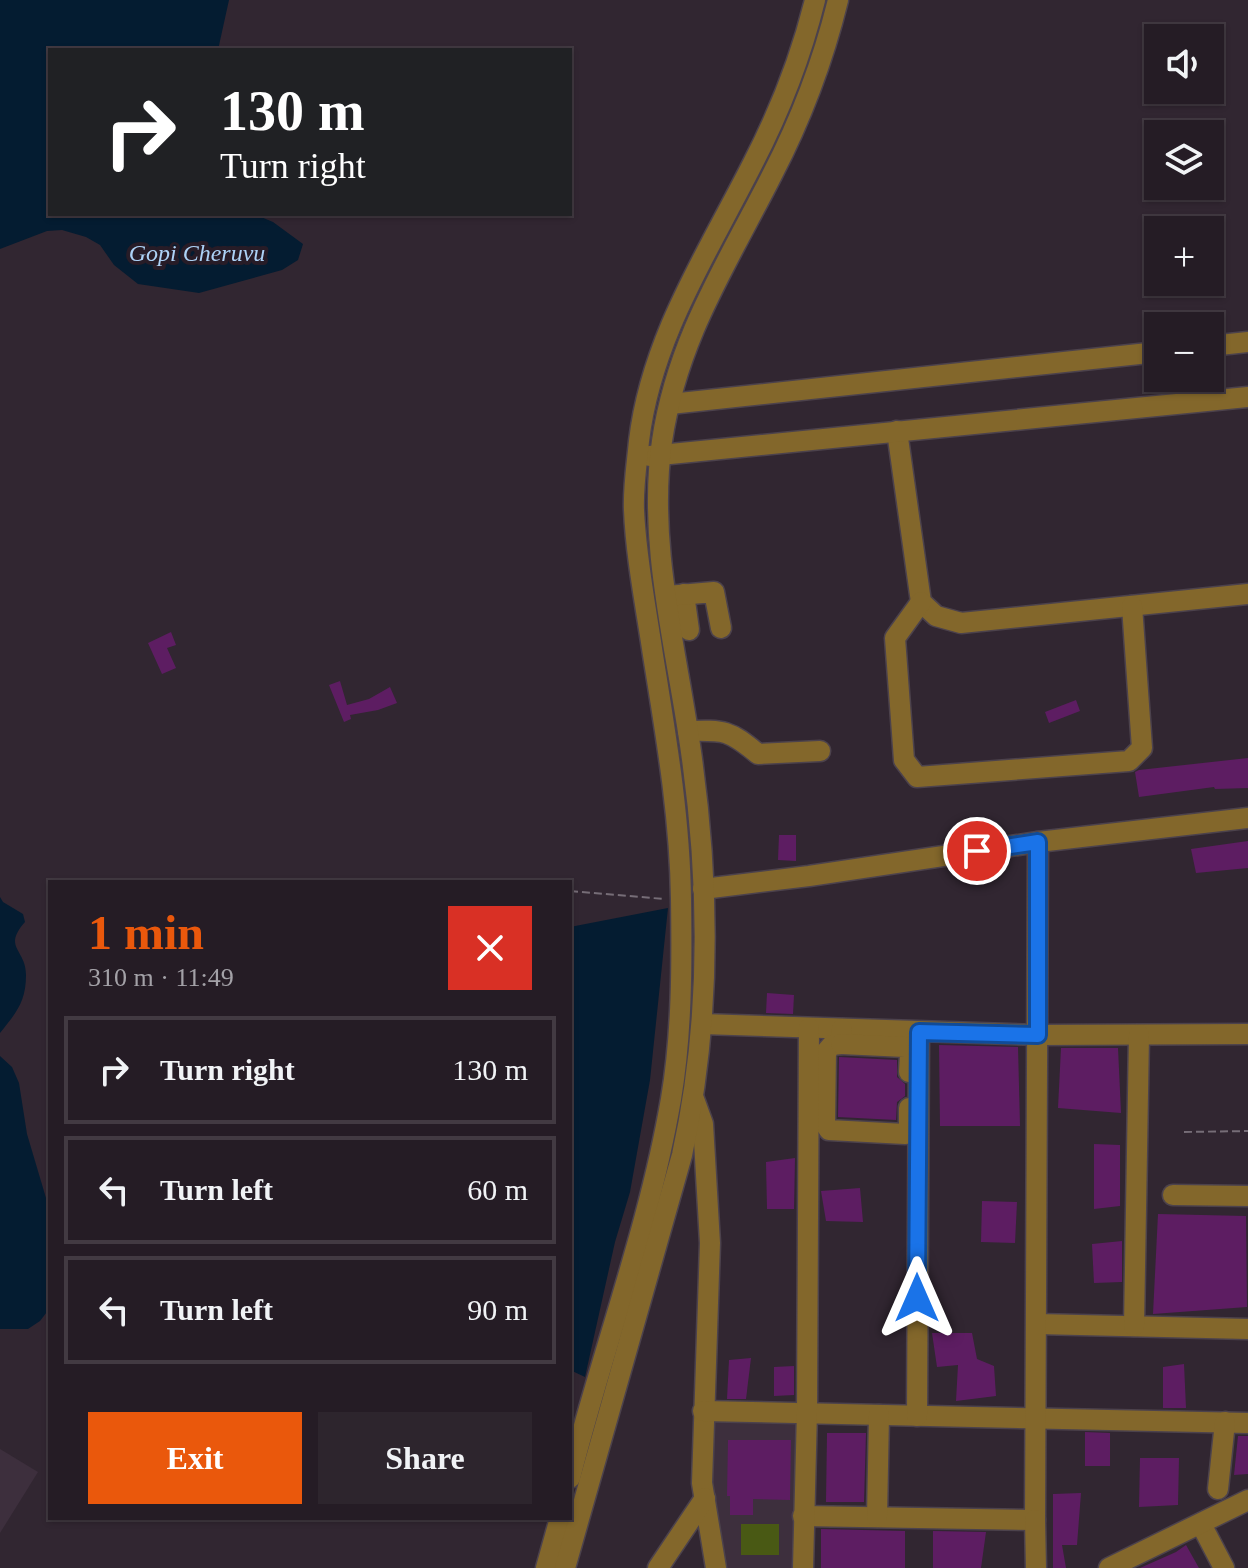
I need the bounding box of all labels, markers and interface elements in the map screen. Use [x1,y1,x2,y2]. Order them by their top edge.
map controls [1144,24,1224,392]
button: sound [1144,24,1224,104]
icon: right [88,80,192,184]
text: 130 m [220,80,365,142]
button: layers [1144,120,1224,200]
text: Turn right [220,146,366,186]
button: + [1144,216,1224,296]
water label: Gopi Cheruvu [129,240,265,266]
button: − [1144,312,1224,392]
pin [943,817,1011,885]
icon: arrive [955,829,999,873]
text: 1 min [88,906,204,959]
button: close [448,906,532,990]
text: 310 m · 11:49 [88,963,234,992]
icon: right [92,1048,136,1092]
text: Turn right [160,1053,295,1086]
text: 130 m [452,1053,528,1086]
icon: left [92,1168,136,1212]
text: Turn left [160,1173,273,1206]
text: 60 m [467,1173,528,1206]
position arrow [875,1256,959,1340]
icon: left [92,1288,136,1332]
text: Turn left [160,1293,273,1326]
text: 90 m [467,1293,528,1326]
button: Exit [88,1412,302,1504]
button: Share [318,1412,532,1504]

